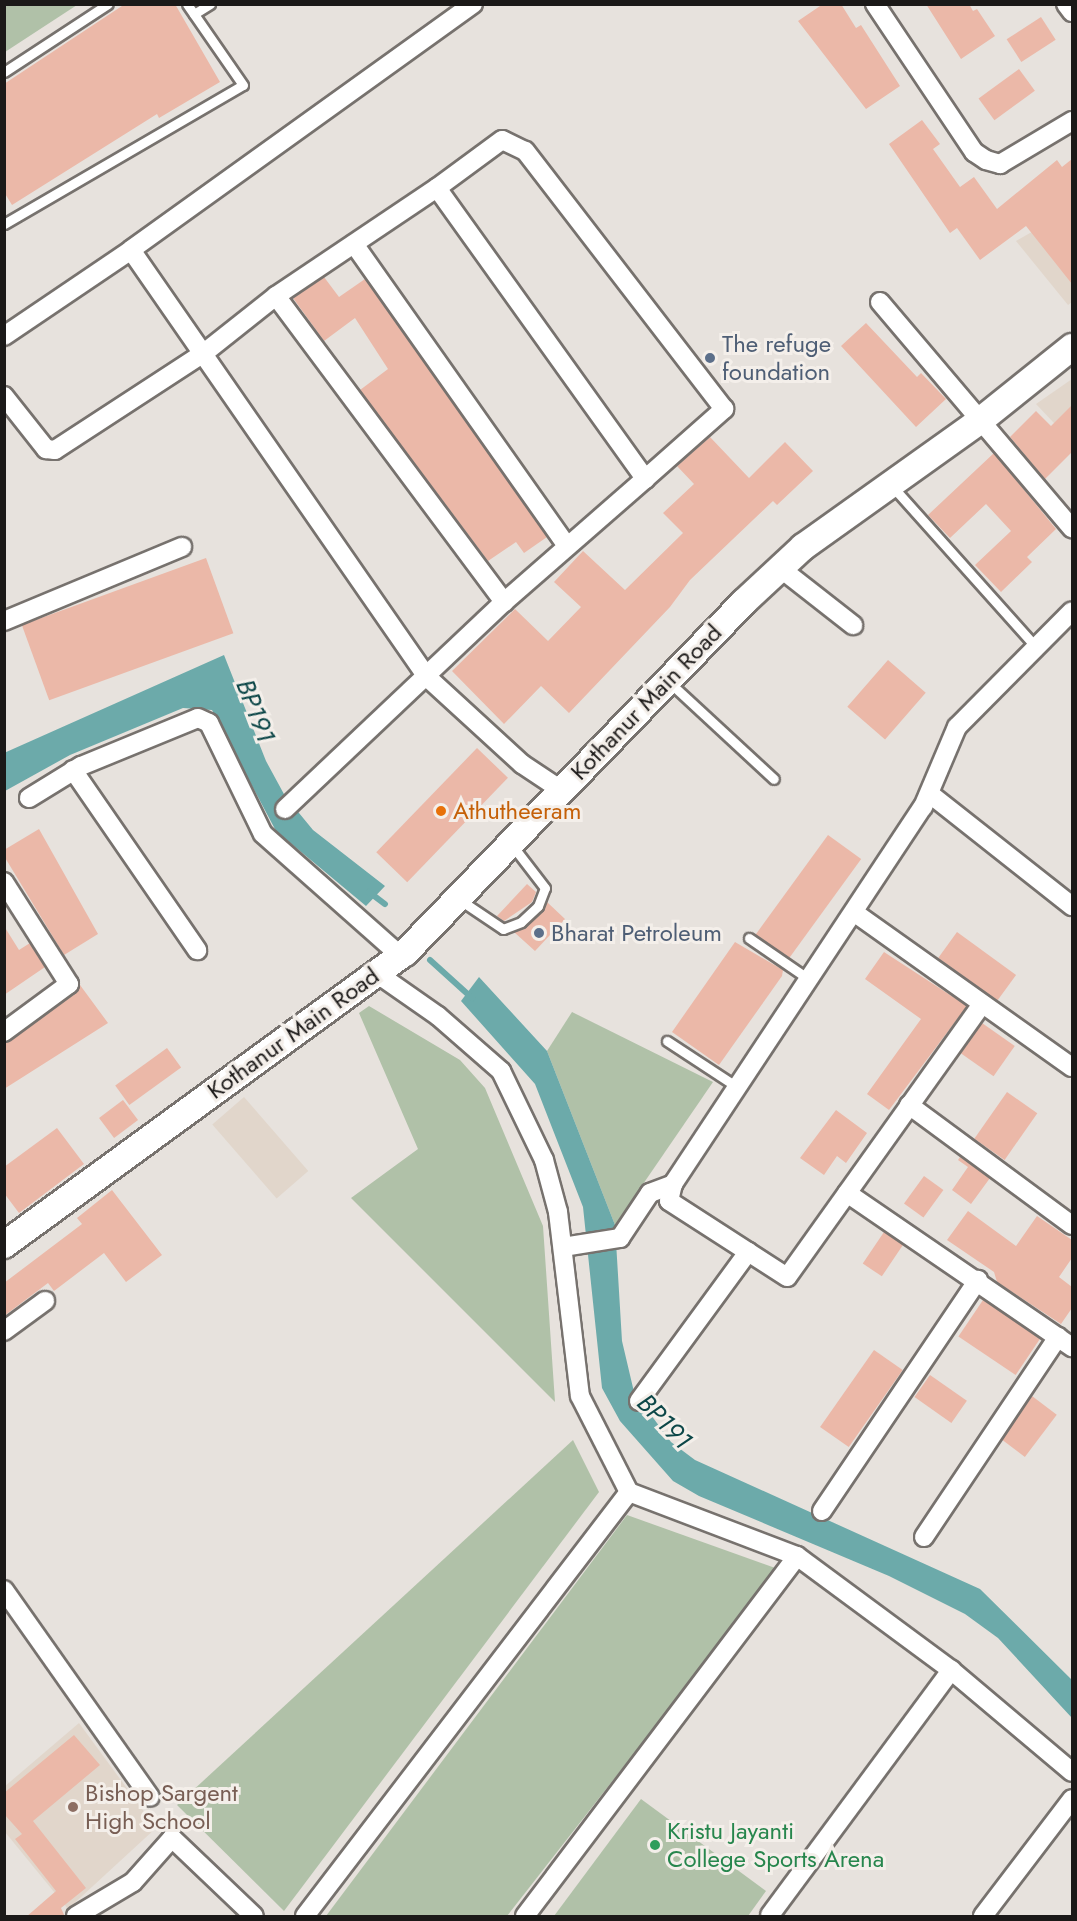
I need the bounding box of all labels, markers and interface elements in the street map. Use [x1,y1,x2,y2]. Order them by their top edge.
place label: The refuge foundation [722,330,831,386]
marker: The refuge foundation [703,351,717,365]
street label: Kothanur Main Road [564,618,728,786]
water label: BP191 [229,675,281,747]
place label: Athutheeram [453,797,581,825]
marker: Athutheeram [434,804,448,818]
place label: Bharat Petroleum [551,919,722,947]
marker: Bharat Petroleum [532,926,546,940]
street label: Kothanur Main Road [202,961,384,1105]
water label: BP191 [630,1388,698,1456]
place label: Bishop Sargent High School [85,1779,238,1835]
marker: Bishop Sargent High School [66,1800,80,1814]
place label: Kristu Jayanti College Sports Arena [667,1817,884,1873]
marker: Kristu Jayanti College Sports Arena [648,1838,662,1852]

